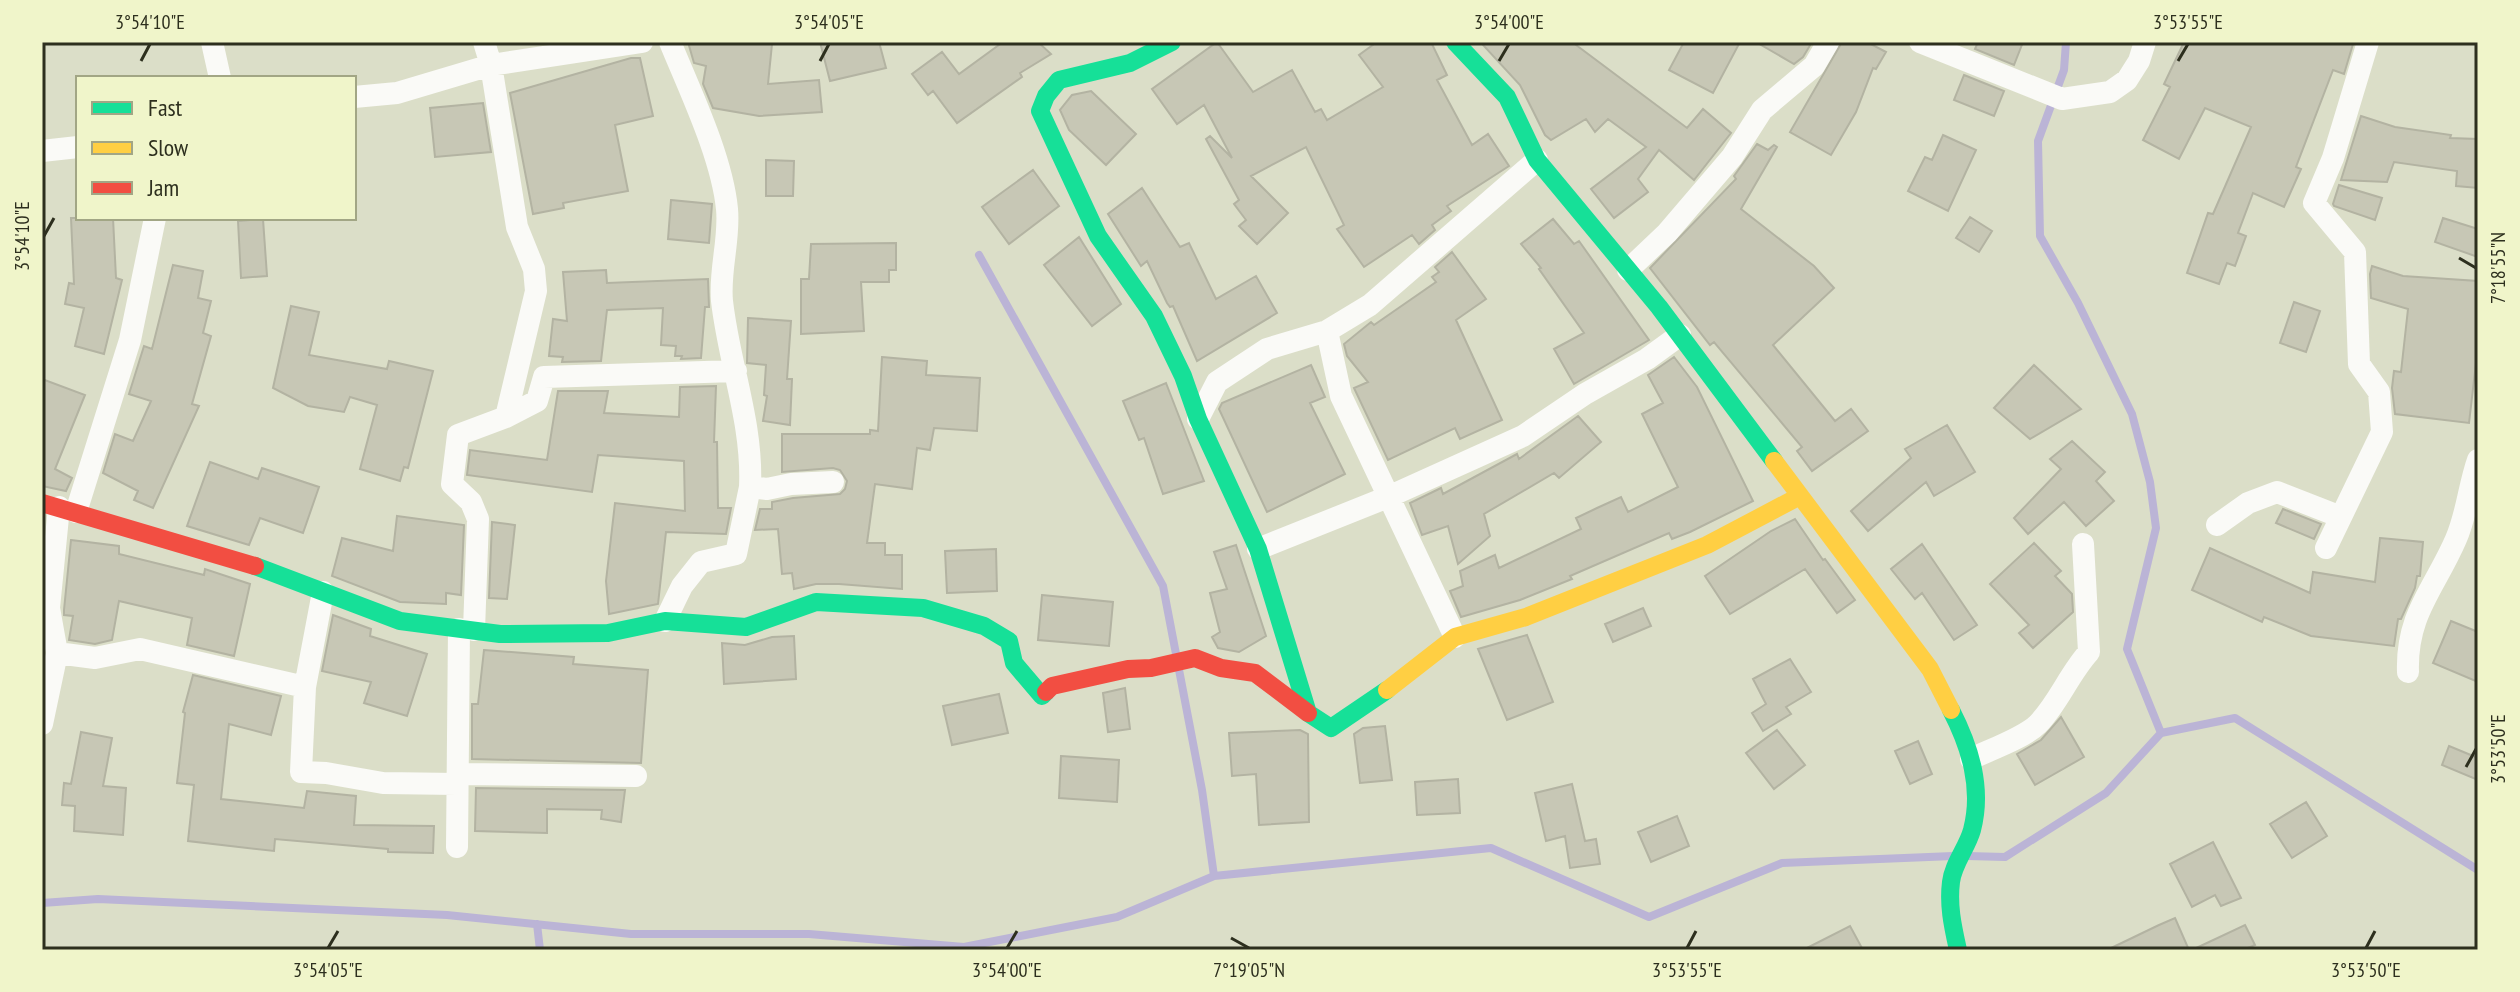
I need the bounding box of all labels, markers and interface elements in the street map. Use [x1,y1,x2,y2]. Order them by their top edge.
text: 3°54'10"E [115,9,185,35]
text: 3°54'05"E [794,9,864,35]
text: 3°54'00"E [1474,9,1544,35]
text: 3°53'55"E [2153,9,2223,35]
legend [76,76,356,220]
text: Fast [148,92,183,123]
text: Slow [148,132,189,163]
text: Jam [147,172,179,203]
text: 3°54'10"E [9,201,35,271]
text: 7°18'55"N [2485,232,2511,304]
text: 3°53'50"E [2485,714,2511,784]
text: 3°54'05"E [293,957,363,983]
text: 3°54'00"E [972,957,1042,983]
text: 7°19'05"N [1213,957,1285,983]
text: 3°53'55"E [1652,957,1722,983]
text: 3°53'50"E [2331,957,2401,983]

